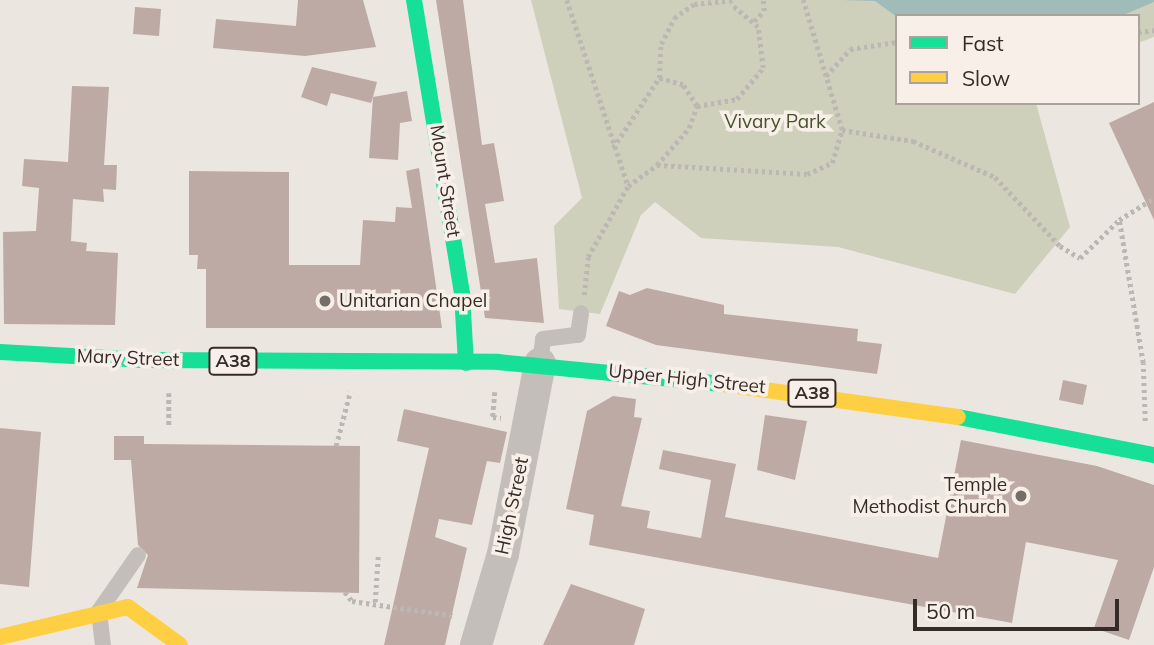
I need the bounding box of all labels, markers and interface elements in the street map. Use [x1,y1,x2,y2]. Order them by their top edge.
legend [895,14,1140,105]
text: Fast [962,30,1004,56]
text: Slow [962,65,1010,91]
park label: Vivary Park [724,111,826,133]
street label: Mount Street [425,123,465,239]
place label: Unitarian Chapel [339,290,487,312]
marker: Unitarian Chapel [317,293,333,309]
street label: Mary Street [76,345,180,371]
road number: A38 [207,346,259,376]
street label: Upper High Street [607,359,767,399]
road number: A38 [786,379,838,408]
street label: High Street [491,455,533,557]
place label: Temple Methodist Church [852,474,1007,518]
marker: Temple Methodist Church [1013,488,1029,504]
scale bar [916,586,1122,630]
text: 50 m [926,598,975,624]

